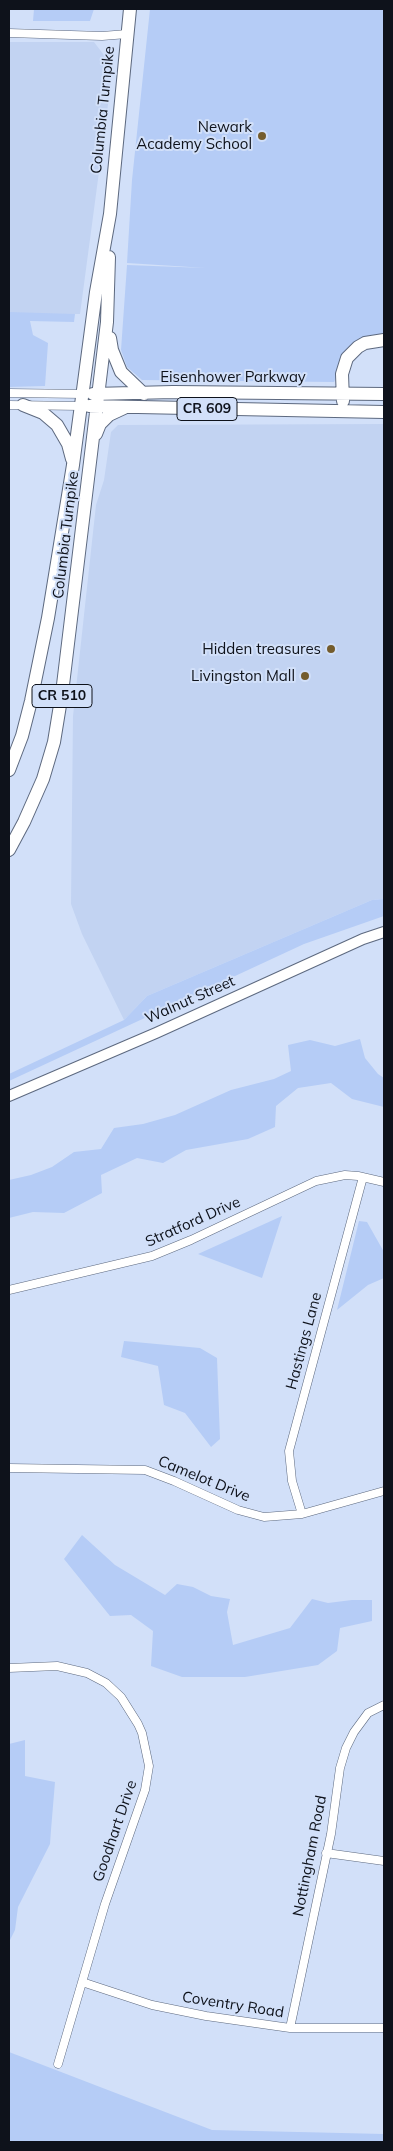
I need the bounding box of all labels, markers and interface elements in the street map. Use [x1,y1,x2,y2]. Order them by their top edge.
street label: Columbia Turnpike [87,45,119,175]
place label: Newark Academy School [136,118,252,153]
marker: Newark Academy School [256,130,268,142]
street label: Eisenhower Parkway [160,368,306,386]
road number: CR 609 [177,398,237,420]
street label: Columbia Turnpike [49,470,83,600]
place label: Hidden treasures [202,640,321,658]
marker: Hidden treasures [325,643,337,655]
place label: Livingston Mall [191,667,295,685]
marker: Livingston Mall [299,670,311,682]
road number: CR 510 [32,684,92,708]
street label: Walnut Street [142,972,238,1028]
street label: Stratford Drive [143,1193,243,1251]
street label: Hastings Lane [282,1290,326,1392]
street label: Camelot Drive [155,1452,253,1506]
street label: Goodhart Drive [89,1778,141,1884]
street label: Nottingham Road [289,1794,331,1918]
street label: Coventry Road [181,1988,285,2022]

